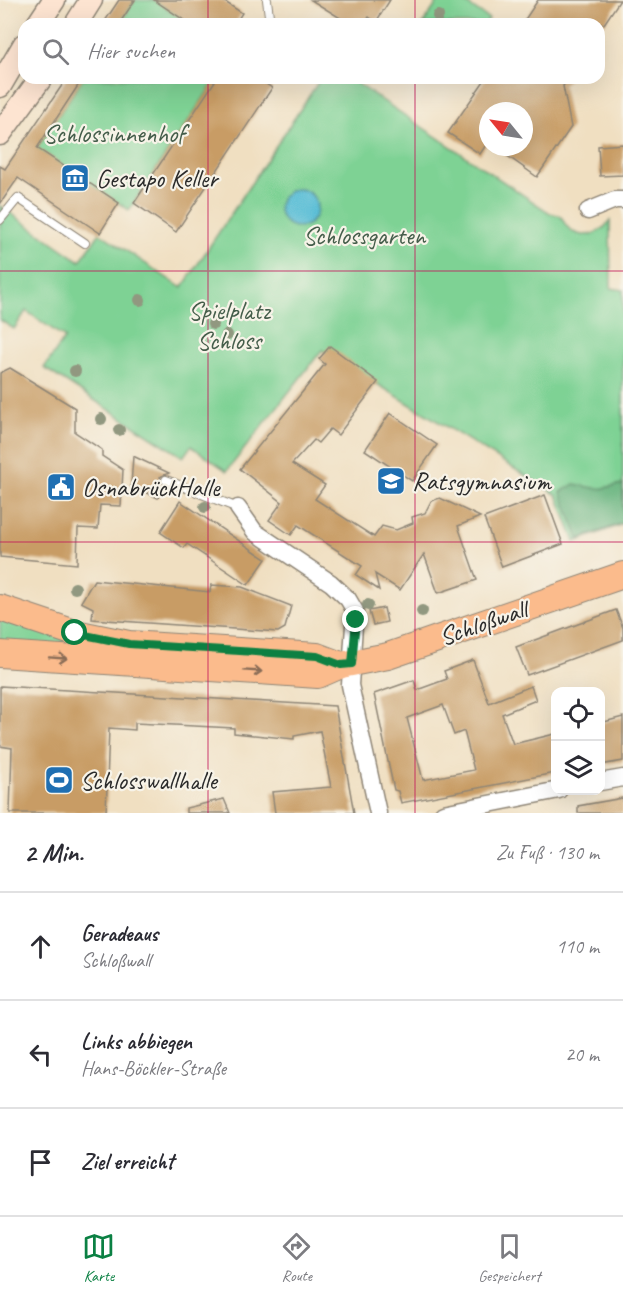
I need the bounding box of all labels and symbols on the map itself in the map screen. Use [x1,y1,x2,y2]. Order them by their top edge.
north arrow [479,102,533,156]
park label: Schlossinnenhof [43,117,190,150]
museum icon: Gestapo Keller [59,162,91,194]
place label: Gestapo Keller [96,162,220,195]
park label: Schlossgarten [303,219,426,252]
park label: Spielplatz Schloss [188,294,272,357]
school or university icon: Ratsgymnasium [375,465,407,497]
place label: Ratsgymnasium [412,465,553,498]
public building icon: OsnabrückHalle [45,471,77,503]
place label: OsnabrückHalle [82,471,221,504]
street label: Schloßwall [435,591,536,653]
route end [342,606,368,632]
route start [61,619,87,645]
one-way arrow [48,653,68,664]
one-way arrow [242,666,262,677]
sports icon: Schlosswallhalle [43,764,75,796]
place label: Schlosswallhalle [80,764,219,797]

